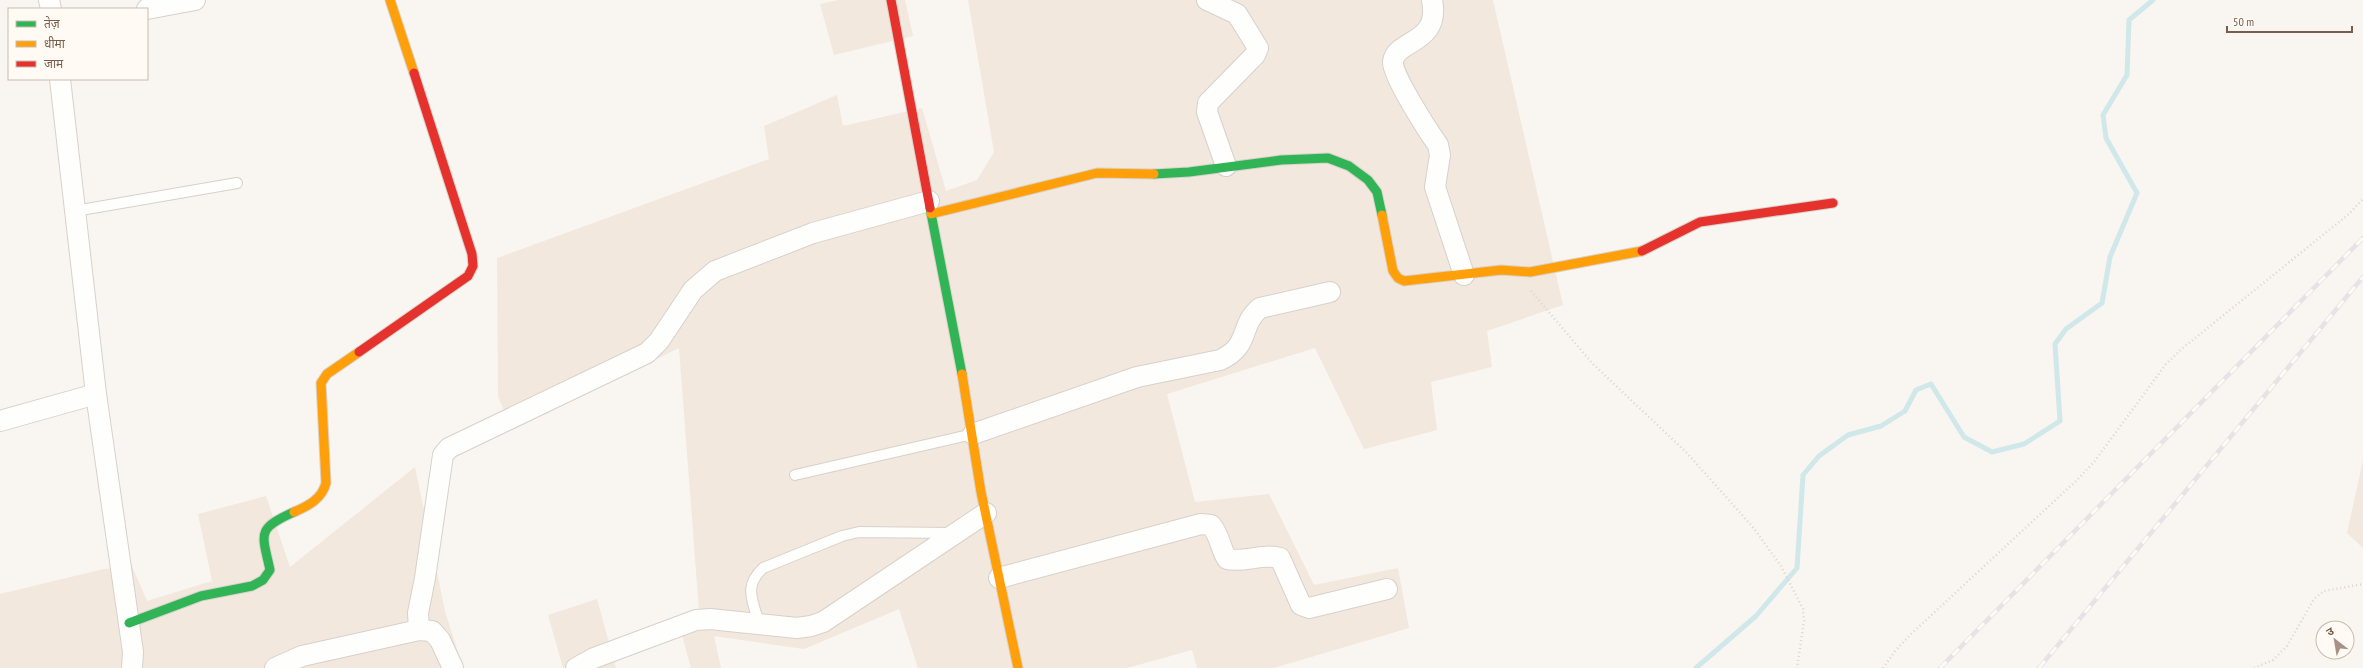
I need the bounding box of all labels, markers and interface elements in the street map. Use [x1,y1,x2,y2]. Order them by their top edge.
legend [8,8,148,80]
scale bar [2227,8,2352,34]
text: 50 m [2233,14,2254,29]
text: तेज़ [44,16,61,31]
text: धीमा [44,36,66,51]
text: जाम [44,56,64,71]
north arrow [2315,620,2355,660]
text: उ [2323,623,2337,639]

